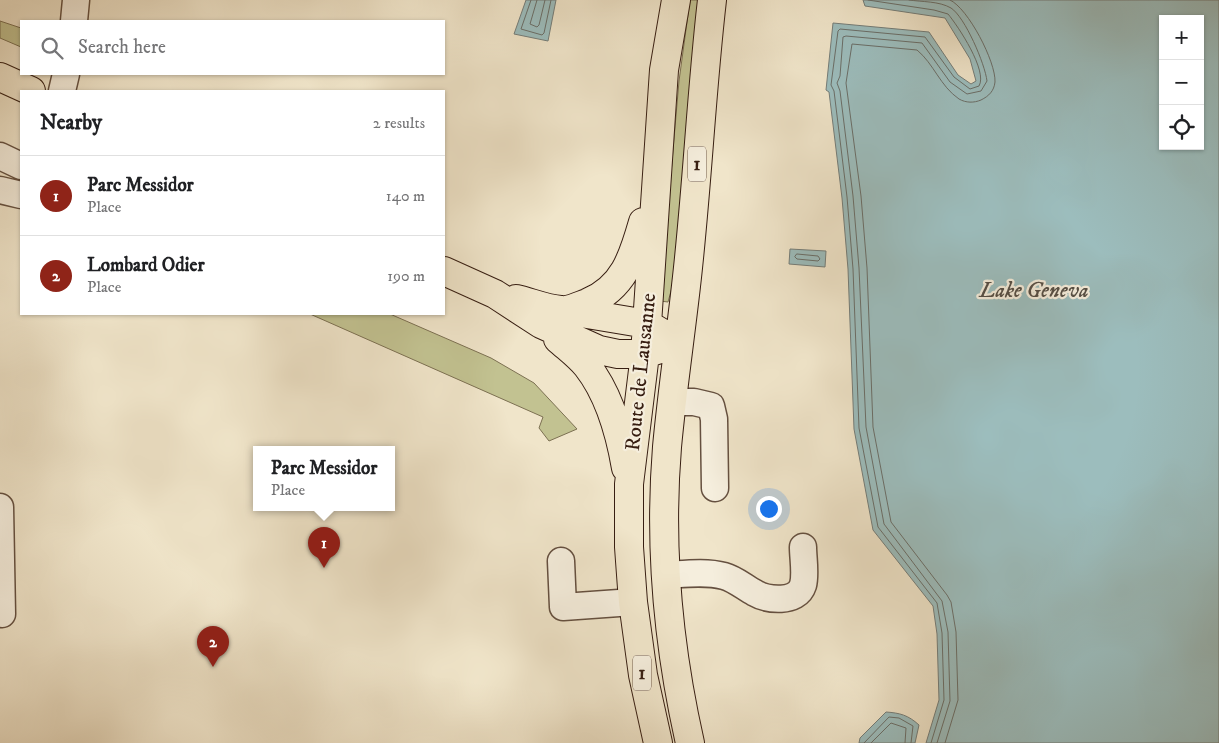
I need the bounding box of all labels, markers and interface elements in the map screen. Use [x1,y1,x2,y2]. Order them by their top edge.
map controls [1159,15,1204,150]
button: + [1159,15,1204,60]
search box [20,20,445,75]
icon: search [38,34,66,62]
text: Search here [78,36,166,59]
button: − [1159,60,1204,105]
button: locate [1159,105,1204,150]
text: Nearby [40,110,102,136]
text: 2 results [373,113,425,133]
road number: 1 [688,146,706,182]
text: Parc Messidor [87,174,194,197]
text: 1 [53,186,59,206]
text: 140 m [386,186,425,206]
text: Place [87,197,121,217]
text: Lombard Odier [87,254,204,277]
text: 2 [52,266,60,286]
text: 190 m [387,266,425,286]
text: Place [87,277,121,297]
water label: Lake Geneva [978,277,1088,304]
street label: Route de Lausanne [620,292,662,452]
popup [253,446,395,511]
text: Parc Messidor [271,457,377,480]
text: Place [271,480,305,500]
your location [756,496,782,522]
pin: 1 [308,527,340,568]
pin: 2 [197,626,229,667]
road number: 1 [633,656,651,690]

